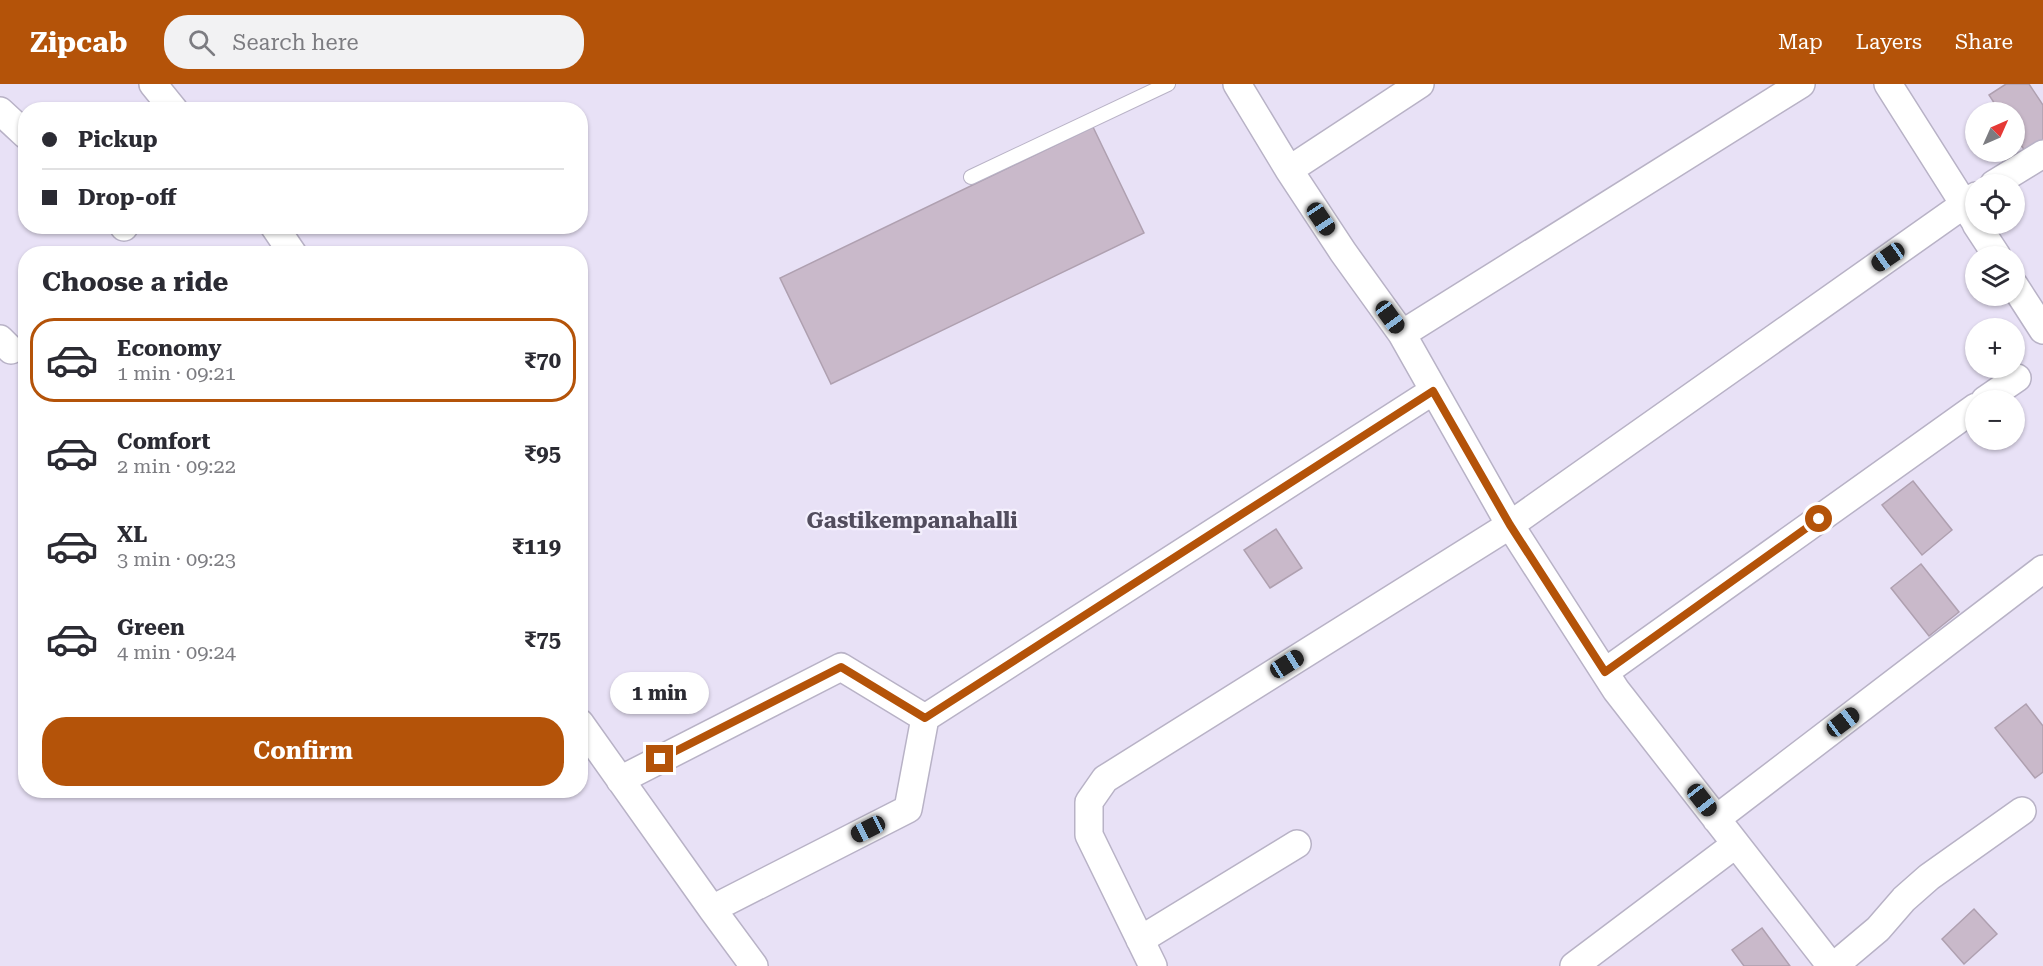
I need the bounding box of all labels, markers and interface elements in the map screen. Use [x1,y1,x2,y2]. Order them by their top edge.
search box [164,15,584,69]
text: Zipcab [30,26,128,59]
icon: search [185,26,218,59]
text: Search here [233,30,359,55]
text: Map [1778,30,1823,54]
text: Layers [1856,30,1922,54]
text: Share [1955,30,2013,54]
north arrow [1965,102,2025,162]
map controls [1965,102,2025,450]
text: Pickup [78,127,158,152]
button: locate [1965,174,2025,234]
text: Drop-off [78,185,176,210]
car [1303,199,1339,239]
car [1868,239,1908,275]
button: layers [1965,246,2025,306]
text: Choose a ride [42,266,228,298]
car [1372,297,1408,337]
button: + [1965,318,2025,378]
icon: car [45,333,99,387]
text: Economy [117,336,221,361]
text: ₹70 [524,348,561,373]
text: 1 min · 09:21 [117,361,236,385]
button: − [1965,390,2025,450]
icon: car [45,426,99,480]
text: Comfort [117,429,210,454]
text: ₹95 [524,441,561,466]
text: 2 min · 09:22 [117,454,236,478]
route start [1805,505,1832,532]
district label: Gastikempanahalli [807,508,1017,533]
icon: car [45,519,99,573]
text: XL [117,522,147,547]
text: ₹119 [512,534,561,559]
text: 3 min · 09:23 [117,547,236,571]
icon: car [45,612,99,666]
text: Green [117,615,185,640]
text: ₹75 [524,627,561,652]
text: 4 min · 09:24 [117,640,236,664]
car [1267,647,1307,681]
callout: 1 min [610,672,710,714]
text: 1 min [632,681,687,705]
car [1823,704,1863,740]
button: Confirm [42,717,564,786]
route end [646,745,673,772]
car [1684,780,1720,820]
car [848,813,888,845]

